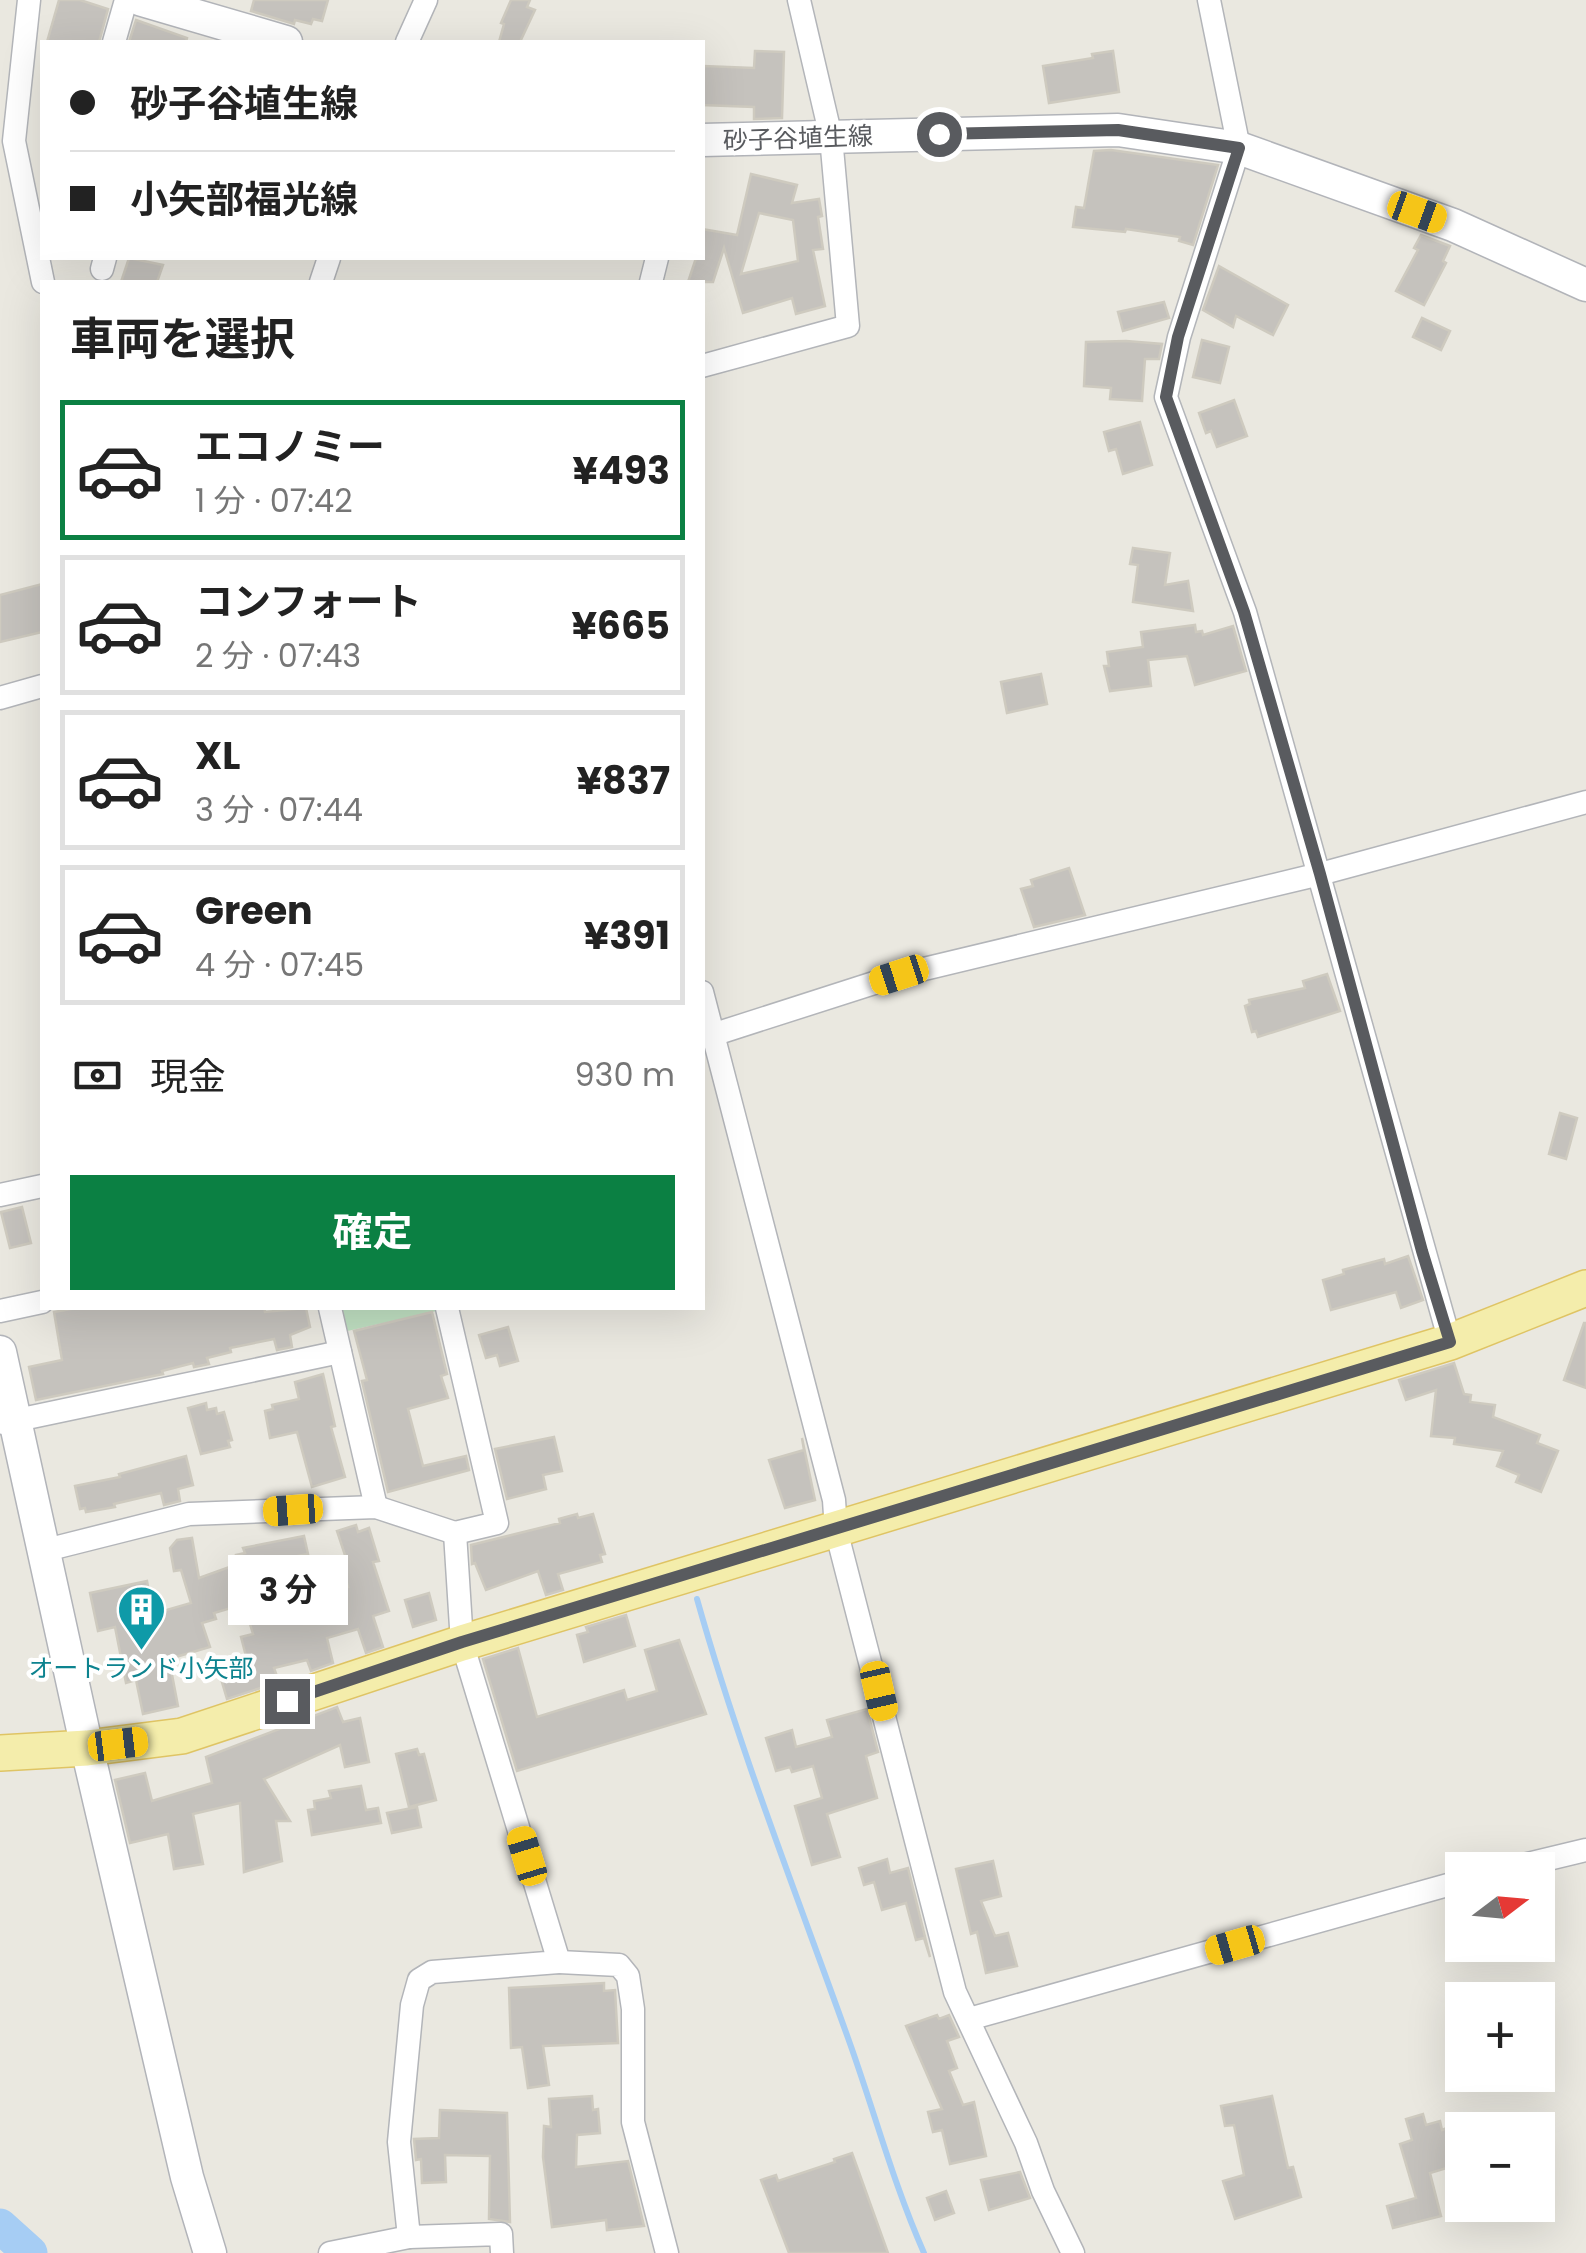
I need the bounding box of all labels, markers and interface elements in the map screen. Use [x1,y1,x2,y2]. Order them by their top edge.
text: 砂子谷埴生線 [130,77,358,130]
route start [917,112,962,157]
street label: 砂子谷埴生線 [722,118,874,159]
text: 小矢部福光線 [130,173,358,226]
car [1384,188,1450,236]
text: 車両を選択 [70,308,295,371]
text: エコノミー [195,420,385,473]
icon: car [75,425,165,515]
text: ¥493 [572,444,670,497]
text: 1 分 · 07:42 [195,478,353,523]
text: コンフォート [195,575,422,628]
icon: car [75,580,165,670]
text: ¥665 [571,599,670,652]
text: 2 分 · 07:43 [195,633,361,678]
text: XL [195,729,240,782]
icon: car [75,735,165,825]
text: ¥837 [577,754,670,807]
text: 3 分 · 07:44 [195,787,363,832]
text: Green [195,884,313,937]
icon: car [75,890,165,980]
text: ¥391 [584,909,670,962]
text: 4 分 · 07:45 [195,942,364,987]
car [866,951,932,999]
icon: cash [70,1048,125,1103]
text: 現金 [150,1050,226,1103]
text: 930 m [574,1052,675,1097]
button: 確定 [70,1175,675,1290]
car [262,1493,324,1527]
callout: 3 分 [227,1556,347,1626]
text: 3 分 [259,1567,317,1612]
building icon: オートランド小矢部 [115,1584,167,1652]
place label: オートランド小矢部 [28,1651,254,1686]
car [858,1658,900,1724]
route end [265,1679,310,1724]
car [86,1725,150,1763]
car [504,1823,550,1889]
north arrow [1445,1852,1555,1962]
map controls [1445,1852,1555,2222]
car [1202,1922,1268,1968]
button: + [1445,1982,1555,2092]
button: − [1445,2112,1555,2222]

